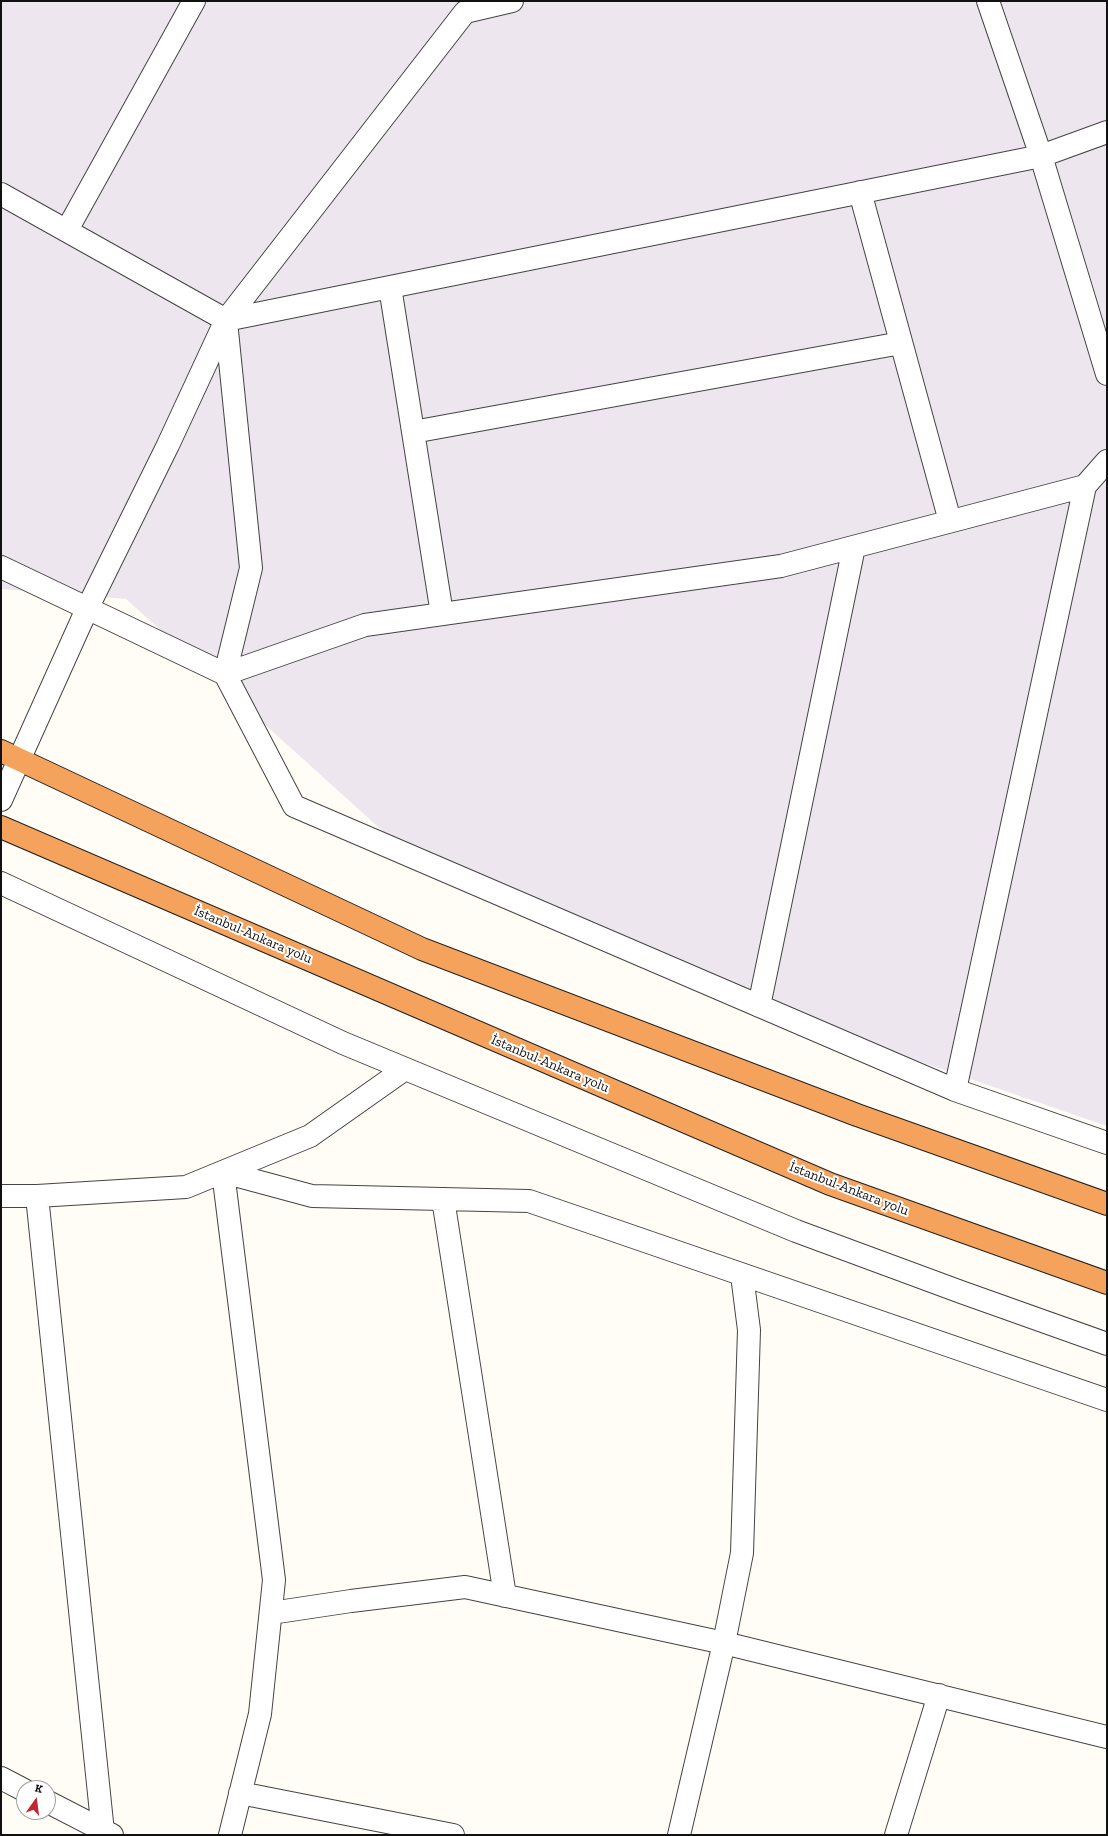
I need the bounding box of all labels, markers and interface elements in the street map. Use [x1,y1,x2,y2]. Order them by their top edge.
street label: İstanbul-Ankara yolu [191,903,315,967]
street label: İstanbul-Ankara yolu [488,1032,612,1096]
street label: İstanbul-Ankara yolu [787,1158,911,1220]
north arrow [16,1780,56,1820]
text: K [34,1782,44,1796]

